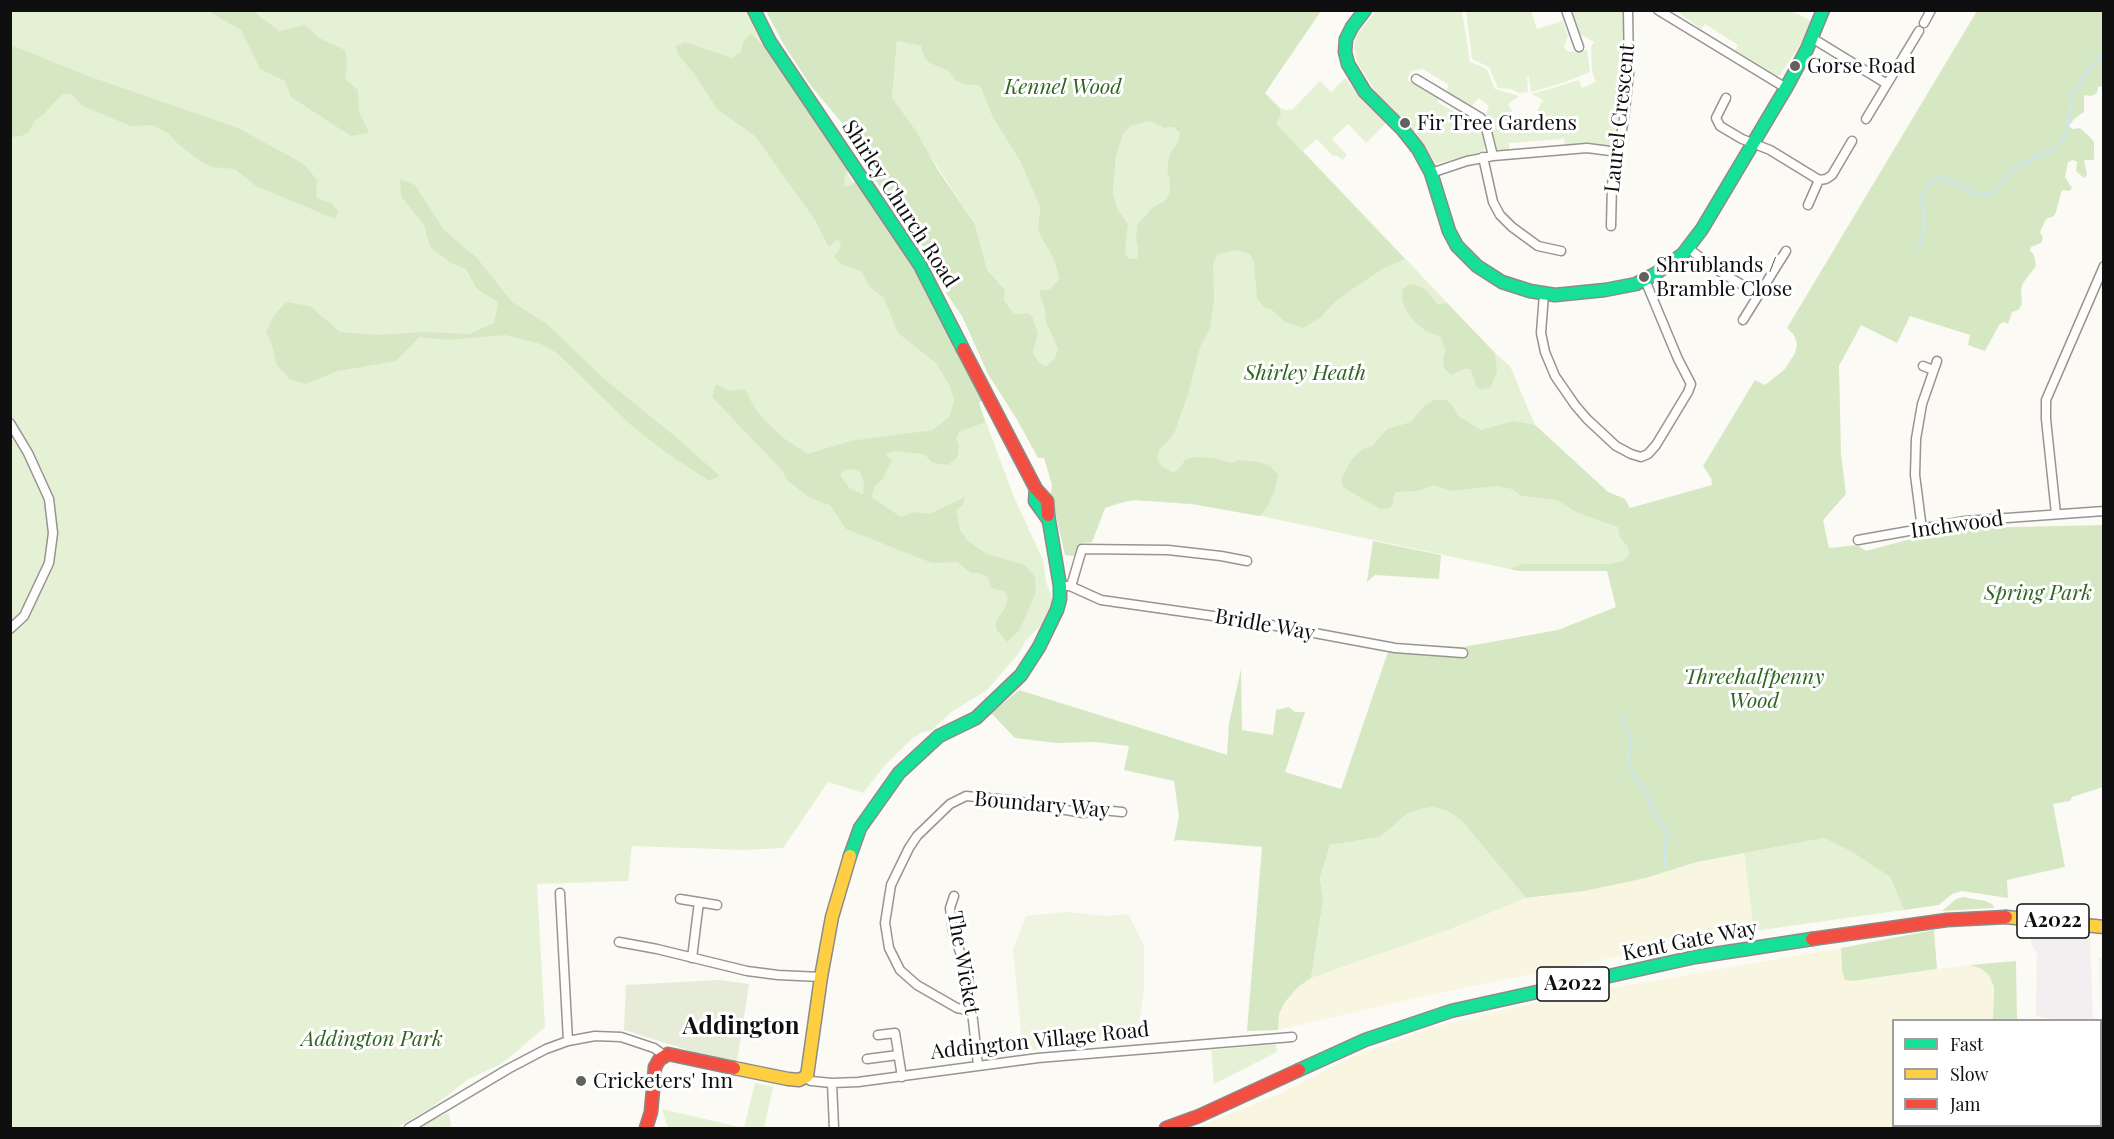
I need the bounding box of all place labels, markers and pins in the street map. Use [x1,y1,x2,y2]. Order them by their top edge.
place label: Gorse Road [1807,53,1916,79]
marker: Gorse Road [1788,59,1802,73]
place label: Fir Tree Gardens [1417,110,1577,136]
marker: Fir Tree Gardens [1398,116,1412,130]
place label: Shrublands / Bramble Close [1656,252,1792,302]
marker: Shrublands / Bramble Close [1637,270,1651,284]
place label: Cricketers' Inn [593,1068,733,1094]
marker: Cricketers' Inn [574,1074,588,1088]

